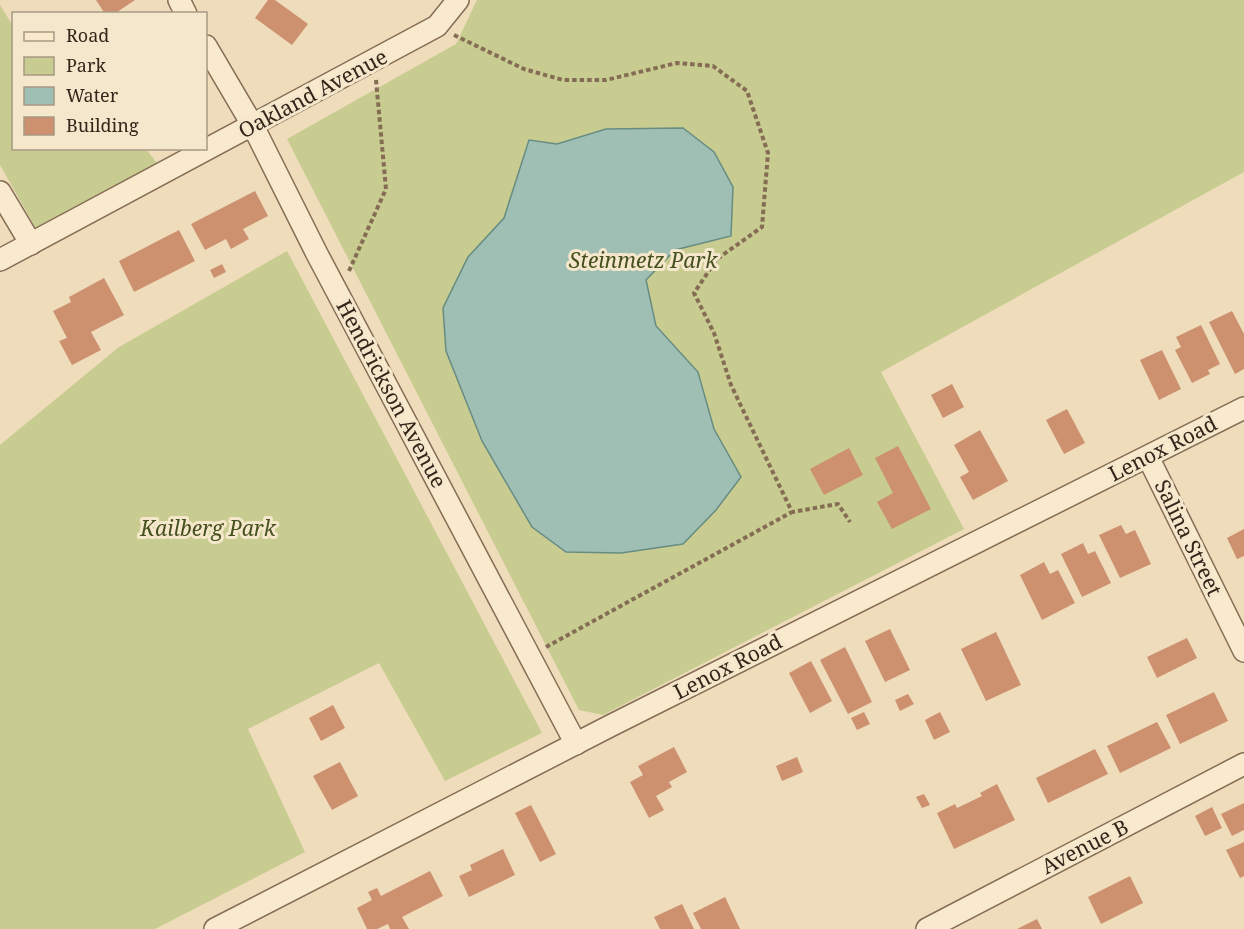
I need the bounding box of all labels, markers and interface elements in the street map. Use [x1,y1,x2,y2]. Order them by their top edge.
legend [12,12,207,150]
text: Road [66,23,109,47]
street label: Oakland Avenue [233,42,392,144]
text: Park [66,53,106,77]
text: Water [66,83,119,107]
text: Building [66,113,139,137]
park label: Steinmetz Park [569,246,718,274]
street label: Hendrickson Avenue [330,295,453,492]
street label: Lenox Road [1104,409,1222,487]
street label: Salina Street [1149,475,1229,600]
park label: Kailberg Park [139,514,277,542]
street label: Lenox Road [669,627,787,705]
street label: Avenue B [1036,812,1133,880]

